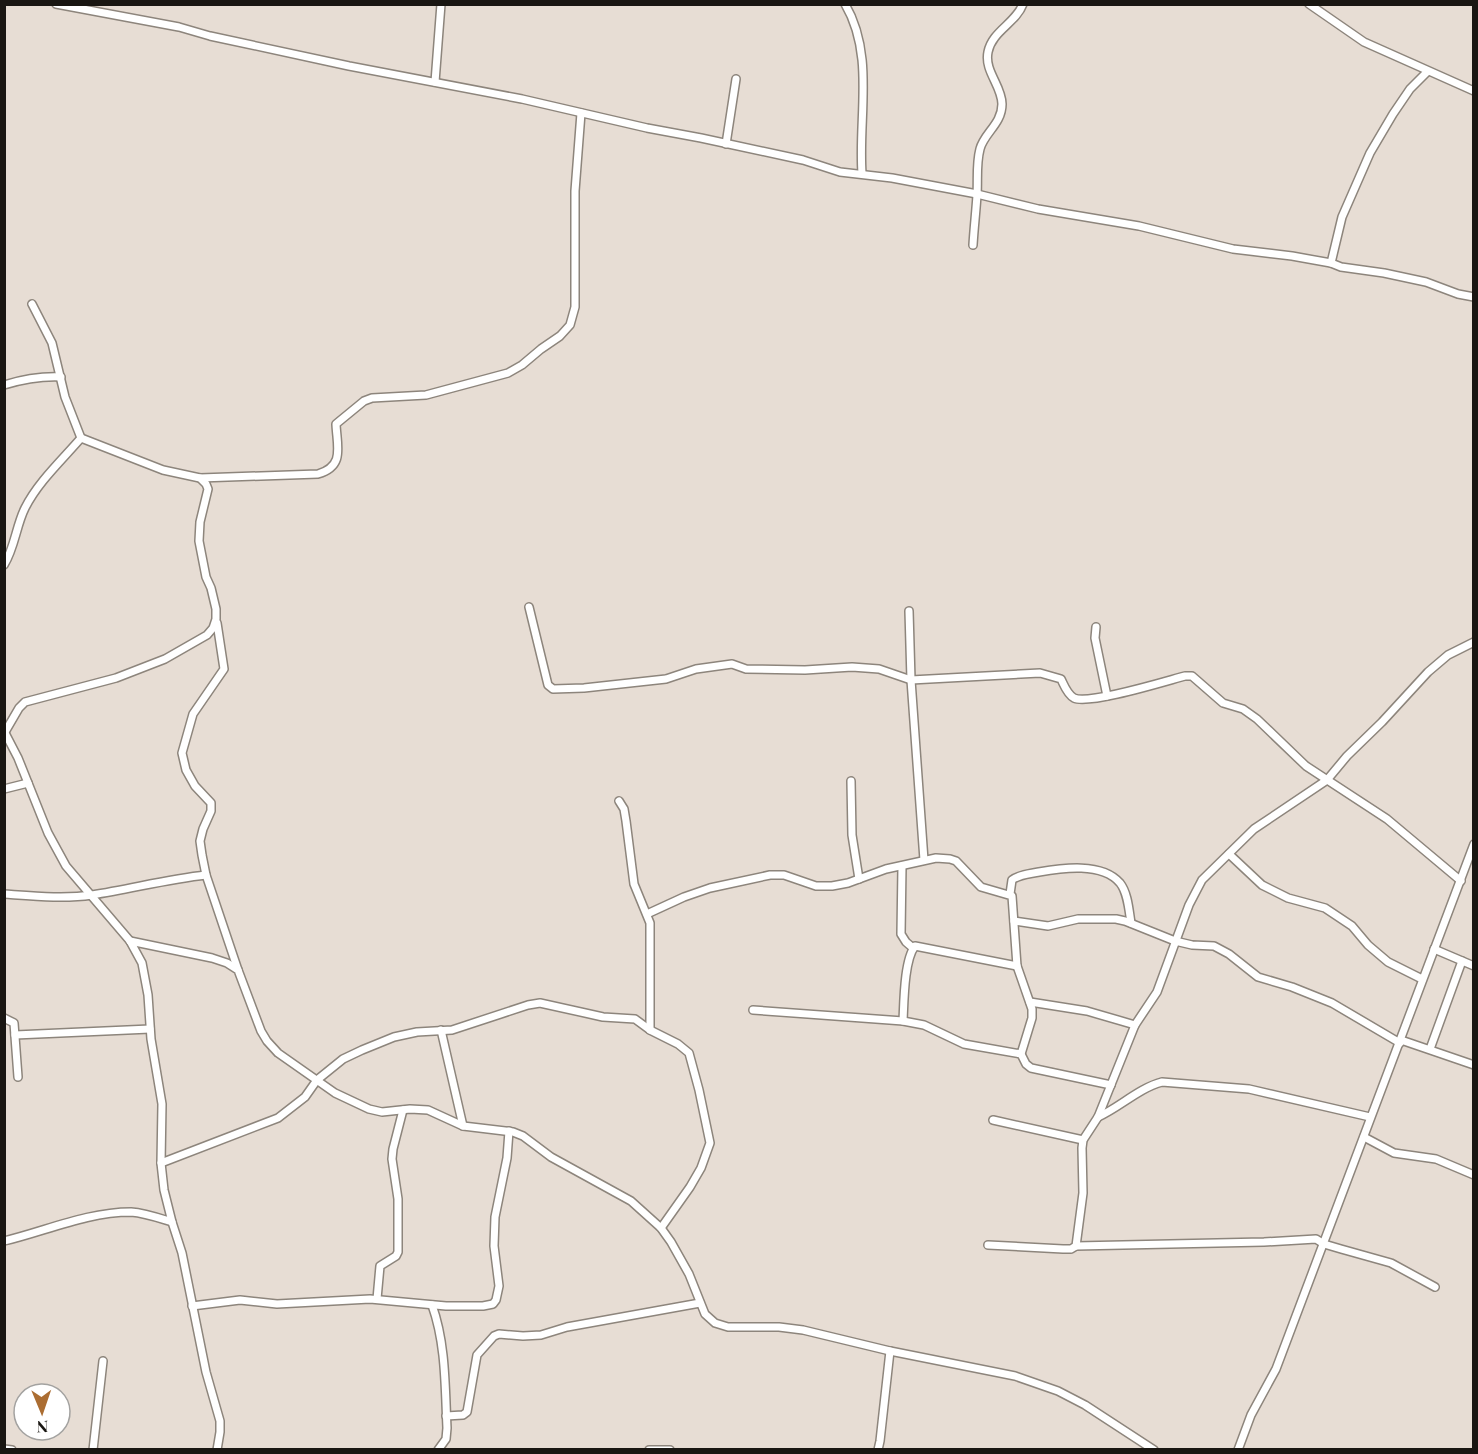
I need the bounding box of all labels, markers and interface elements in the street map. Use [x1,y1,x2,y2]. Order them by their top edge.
north arrow [12,1382,72,1442]
text: N [36,1417,49,1438]

